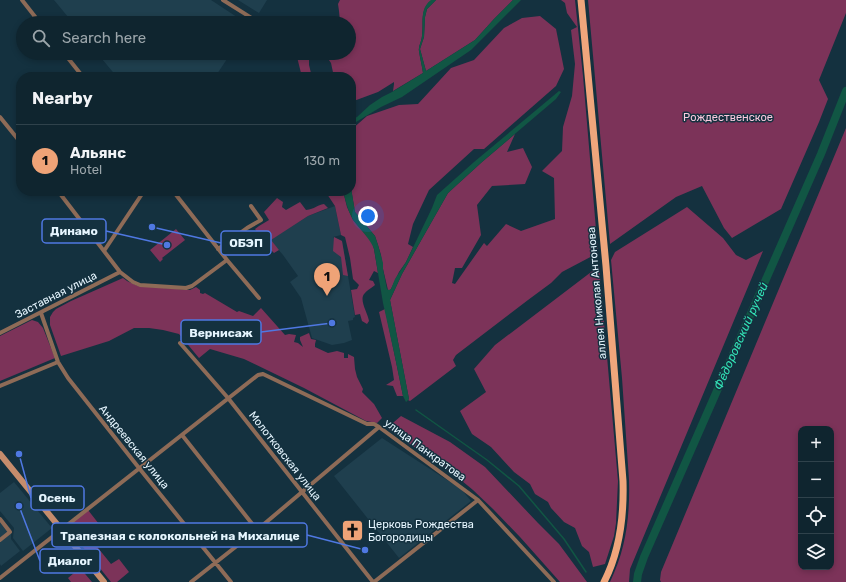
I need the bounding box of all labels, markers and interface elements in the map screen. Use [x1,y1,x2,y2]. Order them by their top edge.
search box [16,16,356,60]
icon: search [30,27,52,49]
text: Search here [62,29,146,47]
text: Nearby [32,88,93,108]
park label: Рождественское [683,111,773,124]
text: Альянс [70,144,126,162]
text: 1 [42,153,48,168]
text: 130 m [304,153,340,168]
text: Hotel [70,162,102,177]
your location [358,206,378,226]
callout: Динамо [42,219,106,243]
text: Динамо [50,224,98,238]
street label: аллея Николая Антонова [585,226,609,360]
callout: ОБЭП [221,231,271,255]
text: ОБЭП [229,236,263,250]
pin: 1 [314,263,340,296]
street label: Заставная улица [13,269,99,321]
water label: Фёдоровский ручей [711,280,771,392]
callout: Вернисаж [181,320,261,344]
text: Вернисаж [189,326,253,340]
street label: Андреевская улица [96,402,172,492]
street label: Молотковская улица [246,409,324,503]
street label: улица Панкратова [382,416,468,484]
map controls [798,426,834,570]
button: + [798,426,834,462]
button: − [798,462,834,498]
callout: Осень [31,486,84,510]
text: Осень [38,491,76,505]
button: locate [798,498,834,534]
church icon: Церковь Рождества Богородицы [340,517,366,543]
place label: Церковь Рождества Богородицы [368,518,474,544]
callout: Трапезная с колокольней на Михалице [52,523,307,547]
text: Трапезная с колокольней на Михалице [60,529,300,543]
button: layers [798,534,834,570]
callout: Диалог [40,549,100,573]
text: Диалог [48,554,93,568]

